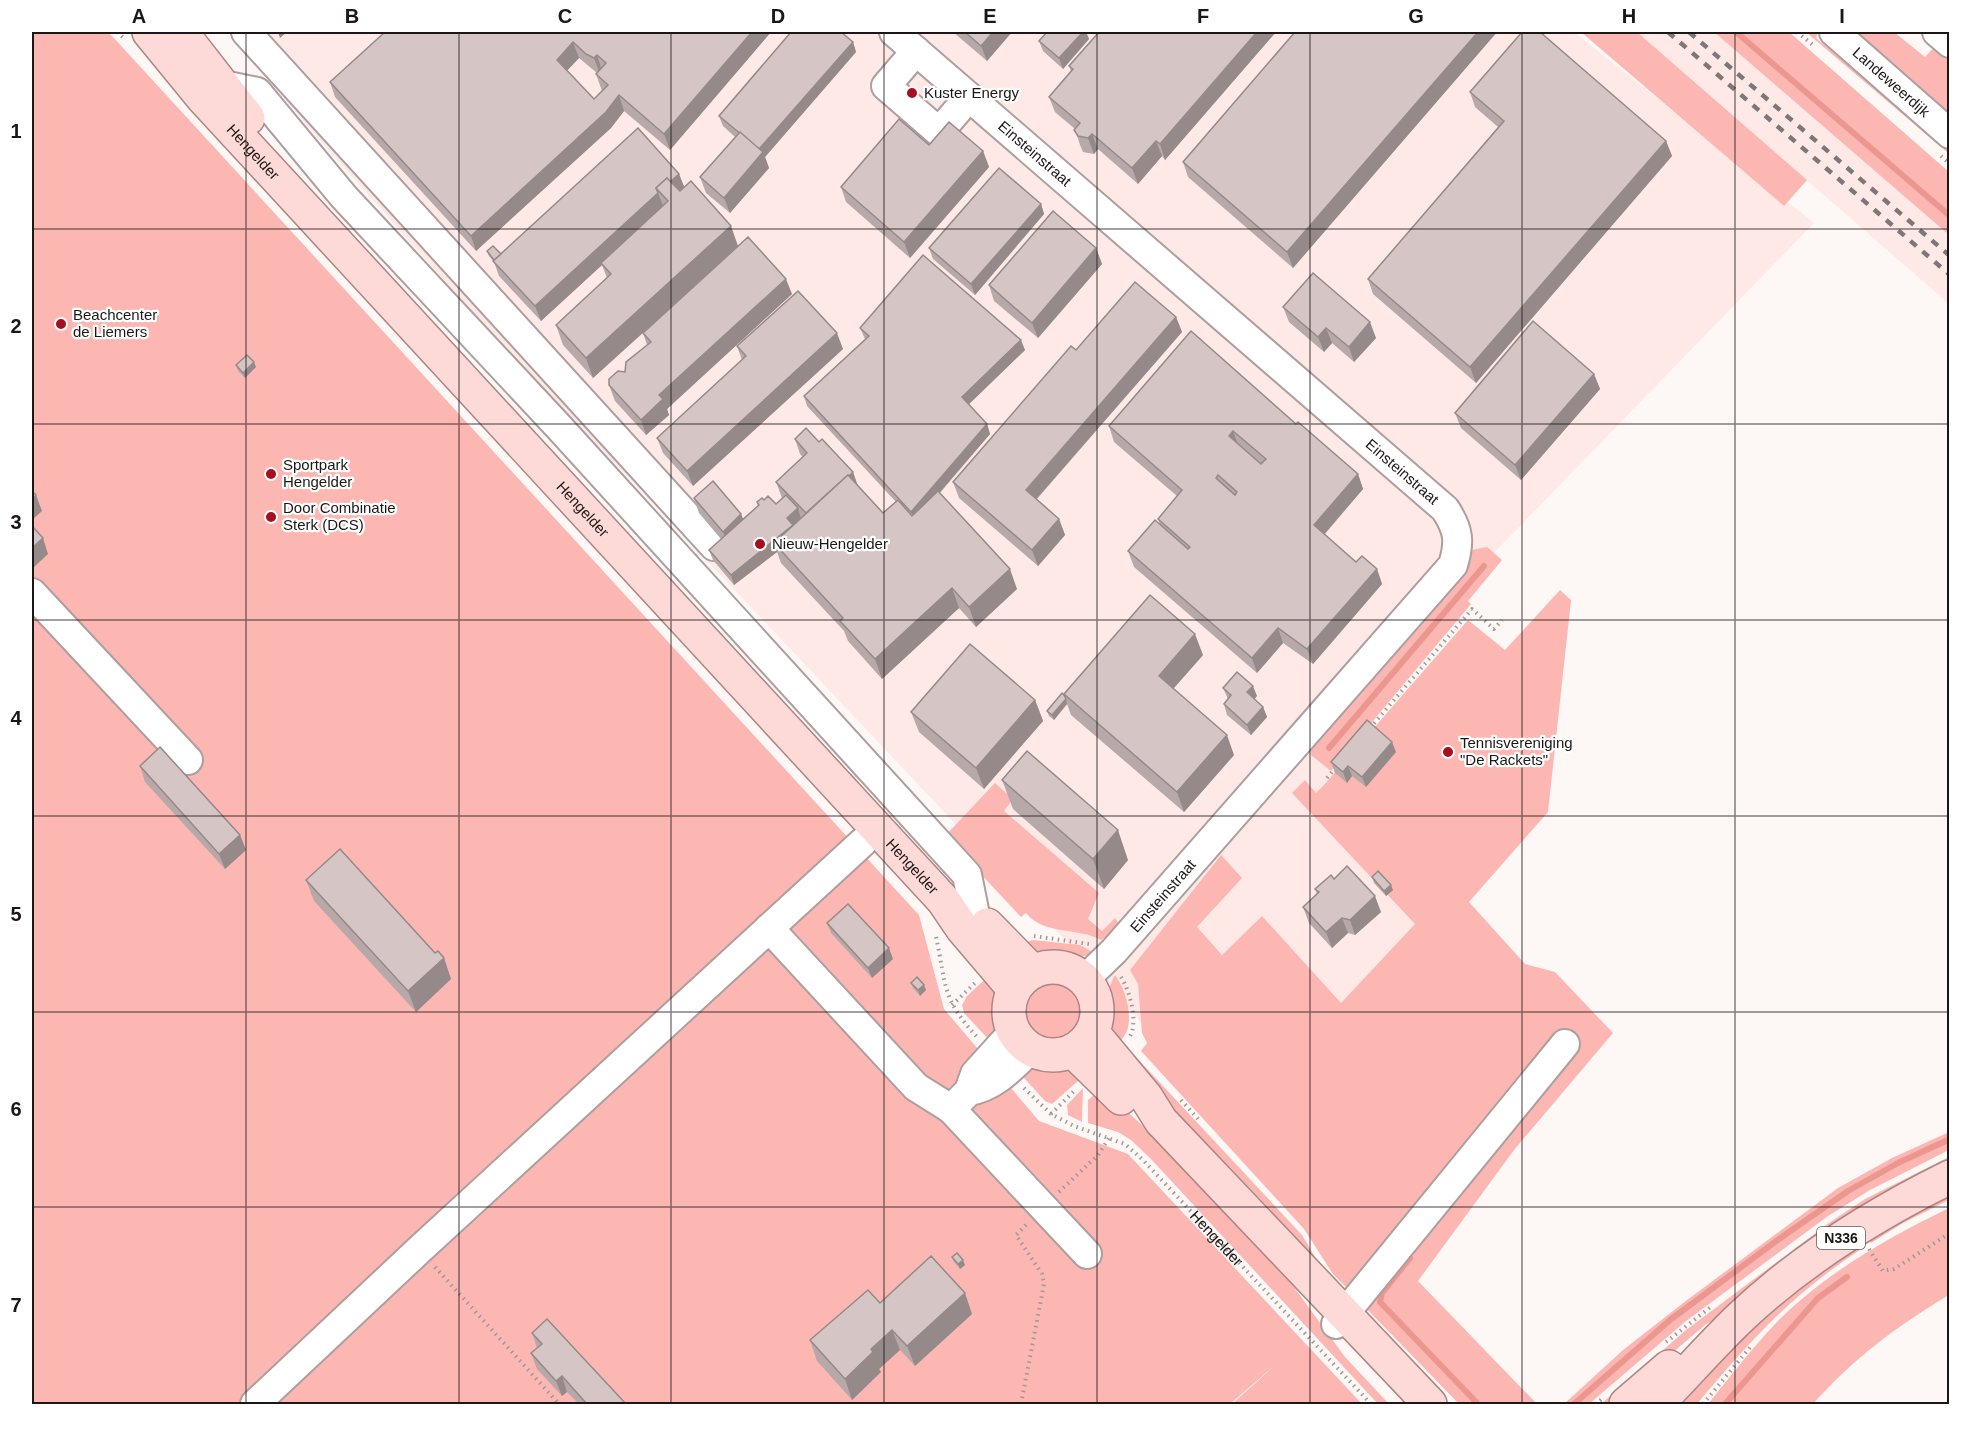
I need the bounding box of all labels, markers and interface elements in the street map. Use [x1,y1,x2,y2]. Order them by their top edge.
text: A [132,5,146,27]
text: B [345,5,359,27]
text: C [558,5,572,27]
text: D [771,5,785,27]
text: E [983,5,997,27]
text: F [1197,5,1209,27]
text: G [1408,5,1424,27]
text: H [1622,5,1636,27]
text: I [1839,5,1845,27]
street label: Landeweerdijk [1849,43,1934,120]
place label: Kuster Energy [924,84,1020,101]
marker: Kuster Energy [905,86,919,100]
street label: Einsteinstraat [995,117,1076,190]
text: 1 [10,120,22,142]
street label: Hengelder [224,121,283,183]
place label: Beachcenter de Liemers [73,306,157,340]
text: 2 [10,315,22,337]
marker: Beachcenter de Liemers [54,317,68,331]
street label: Einsteinstraat [1362,435,1443,508]
place label: Sportpark Hengelder [283,456,352,490]
marker: Sportpark Hengelder [264,467,278,481]
street label: Hengelder [553,478,613,540]
place label: Door Combinatie Sterk (DCS) [283,499,396,533]
marker: Door Combinatie Sterk (DCS) [264,510,278,524]
text: 3 [10,511,22,533]
place label: Nieuw-Hengelder [772,535,888,552]
marker: Nieuw-Hengelder [753,537,767,551]
text: 4 [10,707,22,729]
place label: Tennisvereniging "De Rackets" [1460,734,1573,768]
marker: Tennisvereniging "De Rackets" [1441,745,1455,759]
street label: Hengelder [883,835,942,897]
street label: Einsteinstraat [1126,855,1199,936]
text: 5 [10,903,22,925]
text: 6 [10,1098,22,1120]
street label: Hengelder [1187,1207,1247,1269]
road number: N336 [1817,1227,1865,1249]
text: 7 [10,1294,22,1316]

